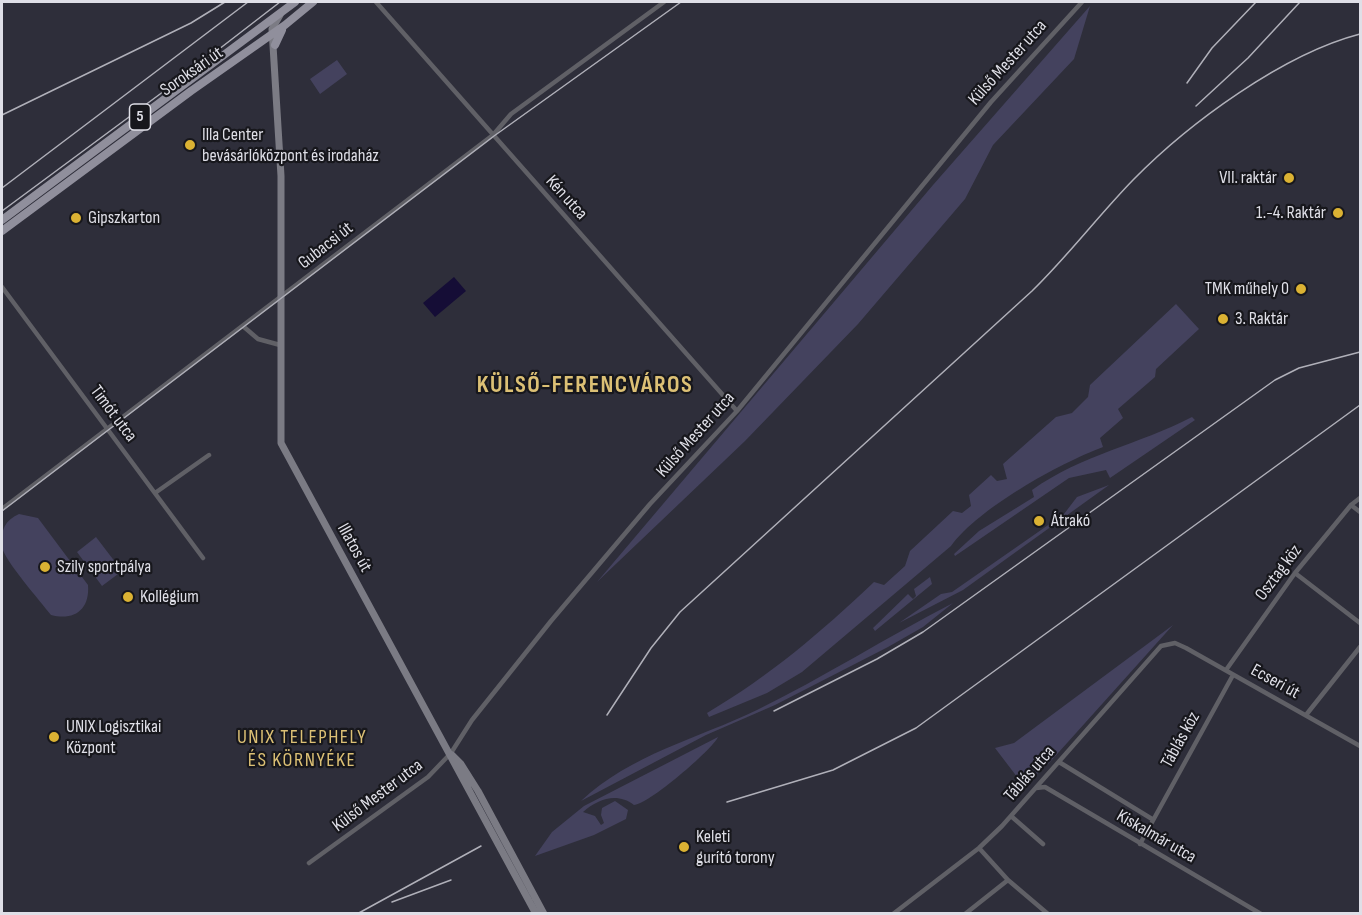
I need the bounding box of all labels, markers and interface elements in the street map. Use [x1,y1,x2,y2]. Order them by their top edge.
street label: Külső Mester utca [964,16,1052,110]
street label: Soroksári út [156,43,228,101]
road number: 5 [130,104,150,130]
place label: Illa Center bevásárlóközpont és irodaház [202,124,379,166]
marker: Illa Center bevásárlóközpont és irodaház [183,138,197,152]
place label: VII. raktár [1219,167,1277,189]
street label: Kén utca [540,171,592,225]
marker: VII. raktár [1282,171,1296,185]
place label: 1.-4. Raktár [1256,202,1326,224]
marker: 1.-4. Raktár [1331,206,1345,220]
place label: Gipszkarton [88,207,160,229]
marker: Gipszkarton [69,211,83,225]
street label: Gubacsi út [294,218,358,274]
place label: TMK műhely 0 [1205,278,1289,300]
marker: TMK műhely 0 [1294,282,1308,296]
place label: 3. Raktár [1235,308,1288,330]
marker: 3. Raktár [1216,312,1230,326]
district label: KÜLSŐ-FERENCVÁROS [477,372,693,400]
street label: Timót utca [85,382,141,446]
street label: Külső Mester utca [652,388,740,482]
place label: Átrakó [1051,510,1090,532]
marker: Átrakó [1032,514,1046,528]
street label: Illatos út [332,520,376,576]
street label: Osztag köz [1251,541,1307,605]
place label: Szily sportpálya [57,556,151,578]
marker: Szily sportpálya [38,560,52,574]
place label: Kollégium [140,586,199,608]
marker: Kollégium [121,590,135,604]
street label: Ecseri út [1247,660,1303,704]
street label: Táblás köz [1157,708,1205,772]
place label: UNIX Logisztikai Központ [66,716,161,758]
district label: UNIX TELEPHELY ÉS KÖRNYÉKE [237,726,367,773]
marker: UNIX Logisztikai Központ [47,730,61,744]
street label: Táblás utca [1000,742,1060,806]
street label: Külső Mester utca [329,755,427,837]
street label: Kiskalmár utca [1112,806,1200,868]
place label: Keleti gurító torony [696,826,775,868]
marker: Keleti gurító torony [677,840,691,854]

